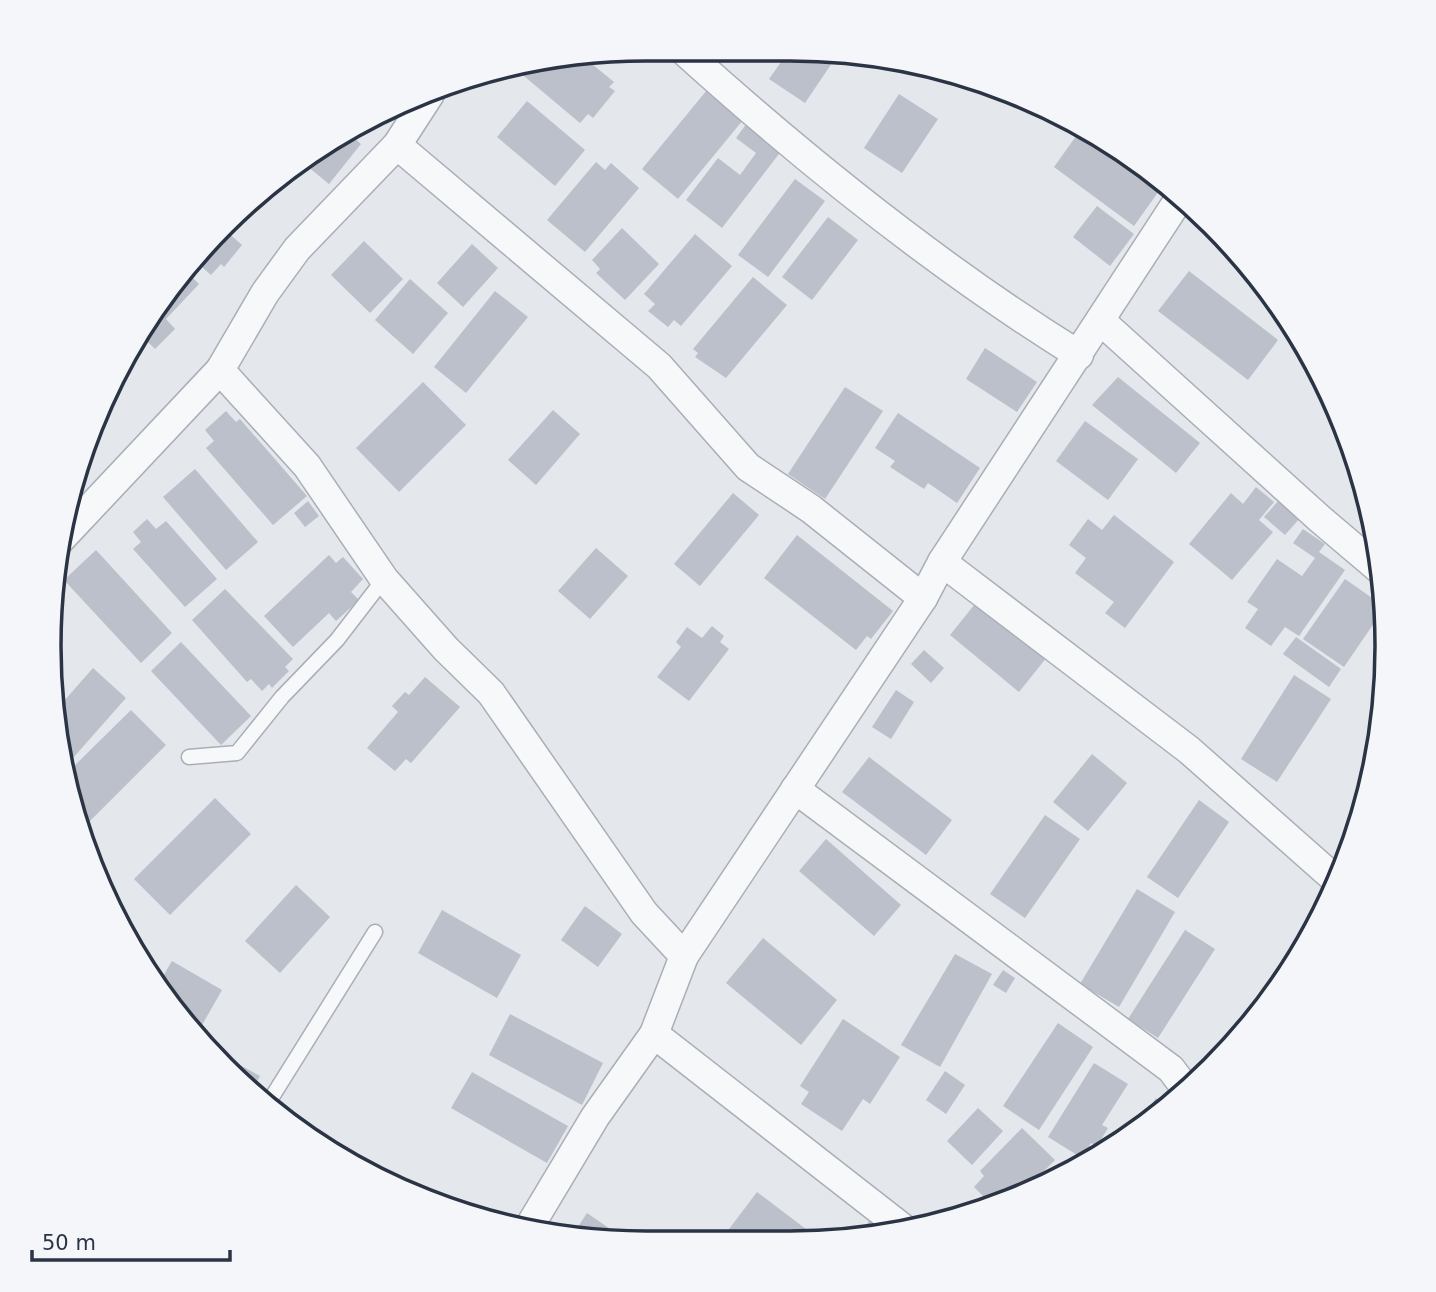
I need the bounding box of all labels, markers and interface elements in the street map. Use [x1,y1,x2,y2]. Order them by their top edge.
scale bar [32,1218,229,1262]
text: 50 m [42,1231,96,1255]

